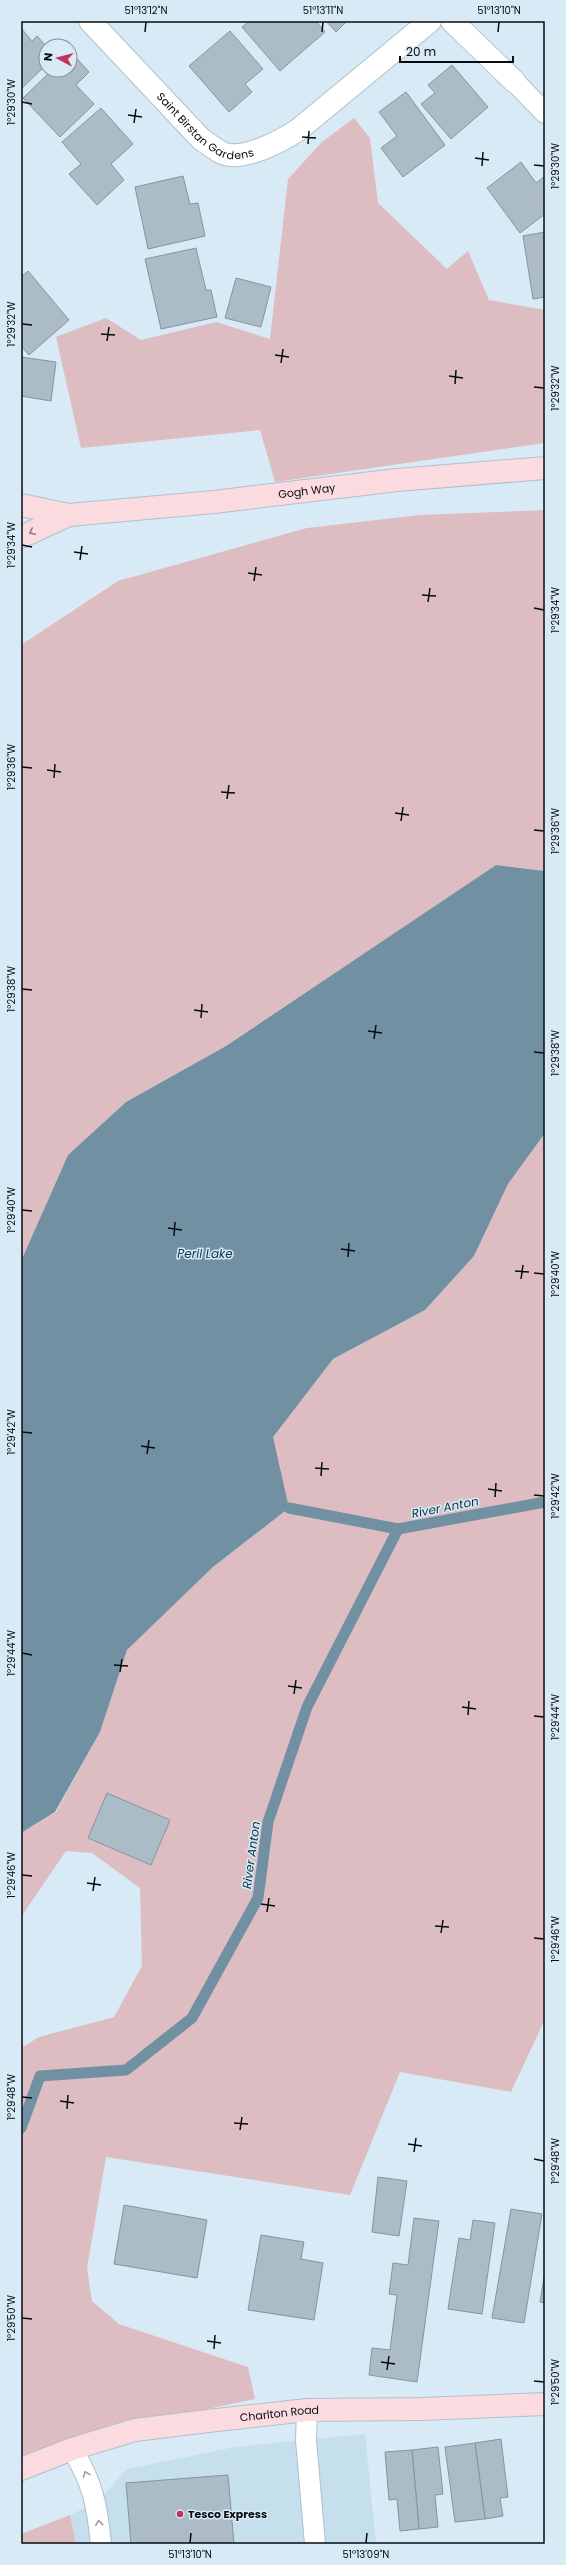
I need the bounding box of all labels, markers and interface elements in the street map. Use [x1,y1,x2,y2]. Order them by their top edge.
text: 51°13'12"N [124,3,168,18]
text: 51°13'11"N [303,3,343,18]
text: 51°13'10"N [477,3,521,18]
north arrow [38,38,78,78]
scale bar [400,38,513,64]
text: 20 m [406,43,436,60]
text: N [40,52,57,62]
text: 1°29'30"W [4,79,19,125]
street label: Saint Birstan Gardens [153,89,256,163]
text: 1°29'30"W [548,143,563,189]
text: 1°29'32"W [4,301,19,347]
text: 1°29'32"W [548,365,563,411]
street label: Gogh Way [277,479,337,502]
text: 1°29'34"W [4,522,19,568]
one-way arrow [29,527,36,535]
text: 1°29'34"W [548,587,563,633]
text: 1°29'36"W [4,744,19,790]
text: 1°29'36"W [548,808,563,854]
text: 1°29'38"W [4,966,19,1012]
text: 1°29'38"W [548,1030,563,1076]
text: 1°29'40"W [4,1187,19,1233]
water label: Peril Lake [177,1245,233,1262]
text: 1°29'40"W [548,1251,563,1297]
text: 1°29'42"W [4,1409,19,1455]
text: 1°29'42"W [548,1473,563,1519]
water label: River Anton [410,1492,480,1522]
text: 1°29'44"W [4,1630,19,1676]
text: 1°29'44"W [548,1694,563,1740]
water label: River Anton [238,1820,264,1890]
text: 1°29'46"W [4,1852,19,1898]
text: 1°29'46"W [548,1916,563,1962]
text: 1°29'48"W [4,2074,19,2120]
text: 1°29'48"W [548,2138,563,2184]
text: 1°29'50"W [4,2295,19,2341]
text: 1°29'50"W [548,2359,563,2405]
street label: Charlton Road [239,2402,319,2425]
one-way arrow [83,2471,91,2478]
place label: Tesco Express [188,2506,267,2522]
marker: Tesco Express [175,2509,185,2519]
one-way arrow [94,2520,103,2526]
text: 51°13'10"N [168,2547,212,2562]
text: 51°13'09"N [343,2547,389,2562]

